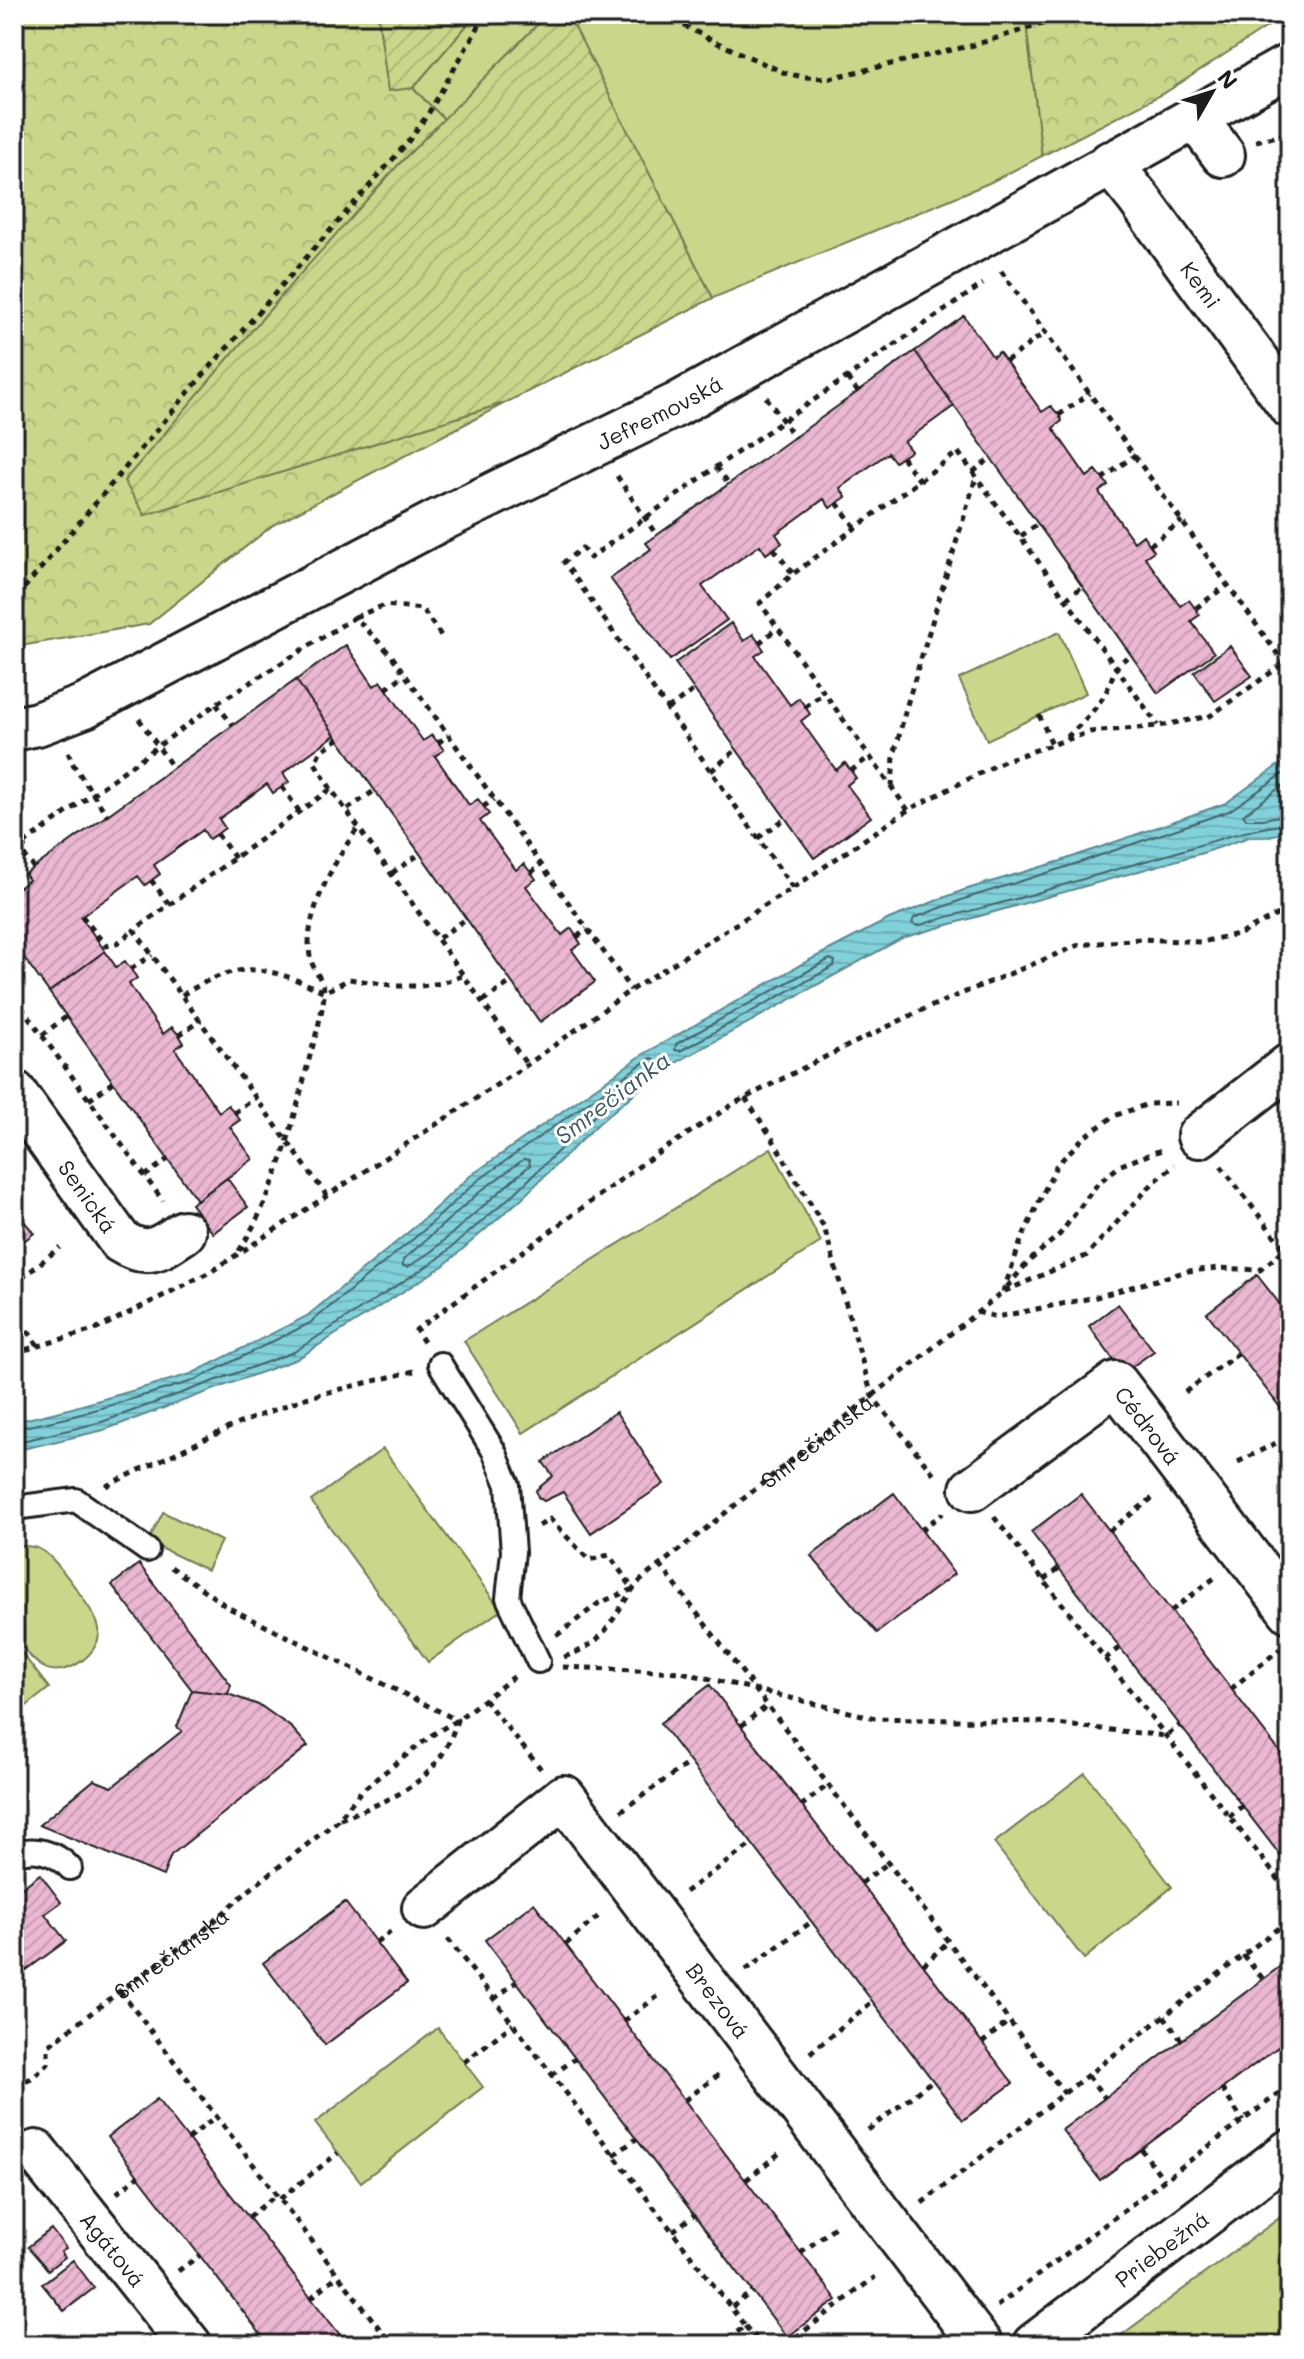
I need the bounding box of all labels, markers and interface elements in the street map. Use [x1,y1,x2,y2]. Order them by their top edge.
north arrow [1172,52,1252,132]
text: N [1211,63,1244,95]
street label: Kemi [1175,255,1228,314]
street label: Jefremovská [592,368,727,456]
water label: Smrečianka [548,1043,676,1151]
street label: Senická [52,1154,124,1239]
street label: Cédrová [1109,1380,1188,1471]
street label: Smrečianska [754,1387,879,1494]
street label: Smrečianska [108,1901,234,2005]
street label: Brezová [680,1956,757,2044]
street label: Priebežná [1109,2203,1214,2293]
street label: Agátová [74,2205,152,2293]

